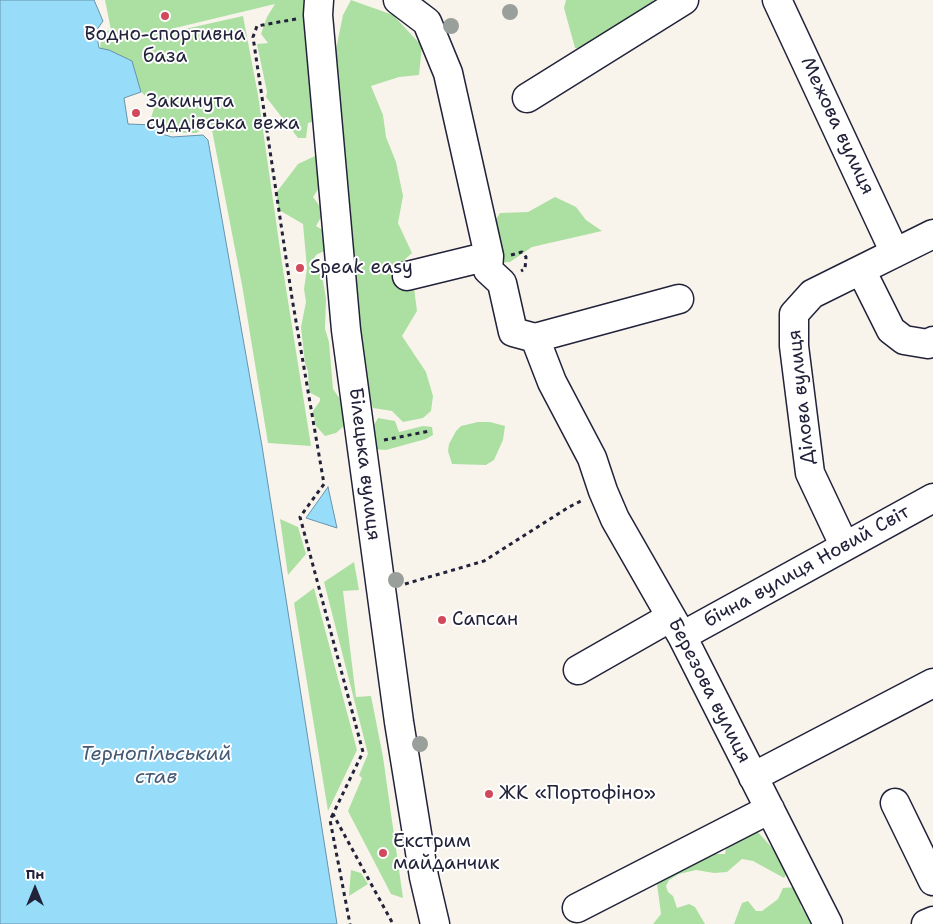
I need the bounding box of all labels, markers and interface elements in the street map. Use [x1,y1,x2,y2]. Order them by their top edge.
marker: Водно-спортивна база [159,10,171,22]
place label: Водно-спортивна база [84,24,246,68]
street label: Межова вулиця [795,54,879,198]
place label: Закинута суддівська вежа [146,91,299,135]
marker: Закинута суддівська вежа [130,107,142,119]
place label: Speak easy [310,257,413,279]
marker: Speak easy [294,262,306,274]
street label: Ділова вулиця [784,328,820,466]
street label: Білецька вулиця [343,386,385,542]
street label: бічна вулиця Новий Світ [700,501,914,633]
place label: Сапсан [452,609,518,631]
marker: Сапсан [436,614,448,626]
street label: Березова вулиця [663,615,755,767]
water label: Тернопільський став [80,743,232,790]
place label: ЖК «Портофіно» [499,783,656,805]
marker: ЖК «Портофіно» [483,788,495,800]
place label: Екстрим майданчик [393,831,500,875]
marker: Екстрим майданчик [377,847,389,859]
north arrow [10,864,60,914]
text: Пн [26,865,44,883]

